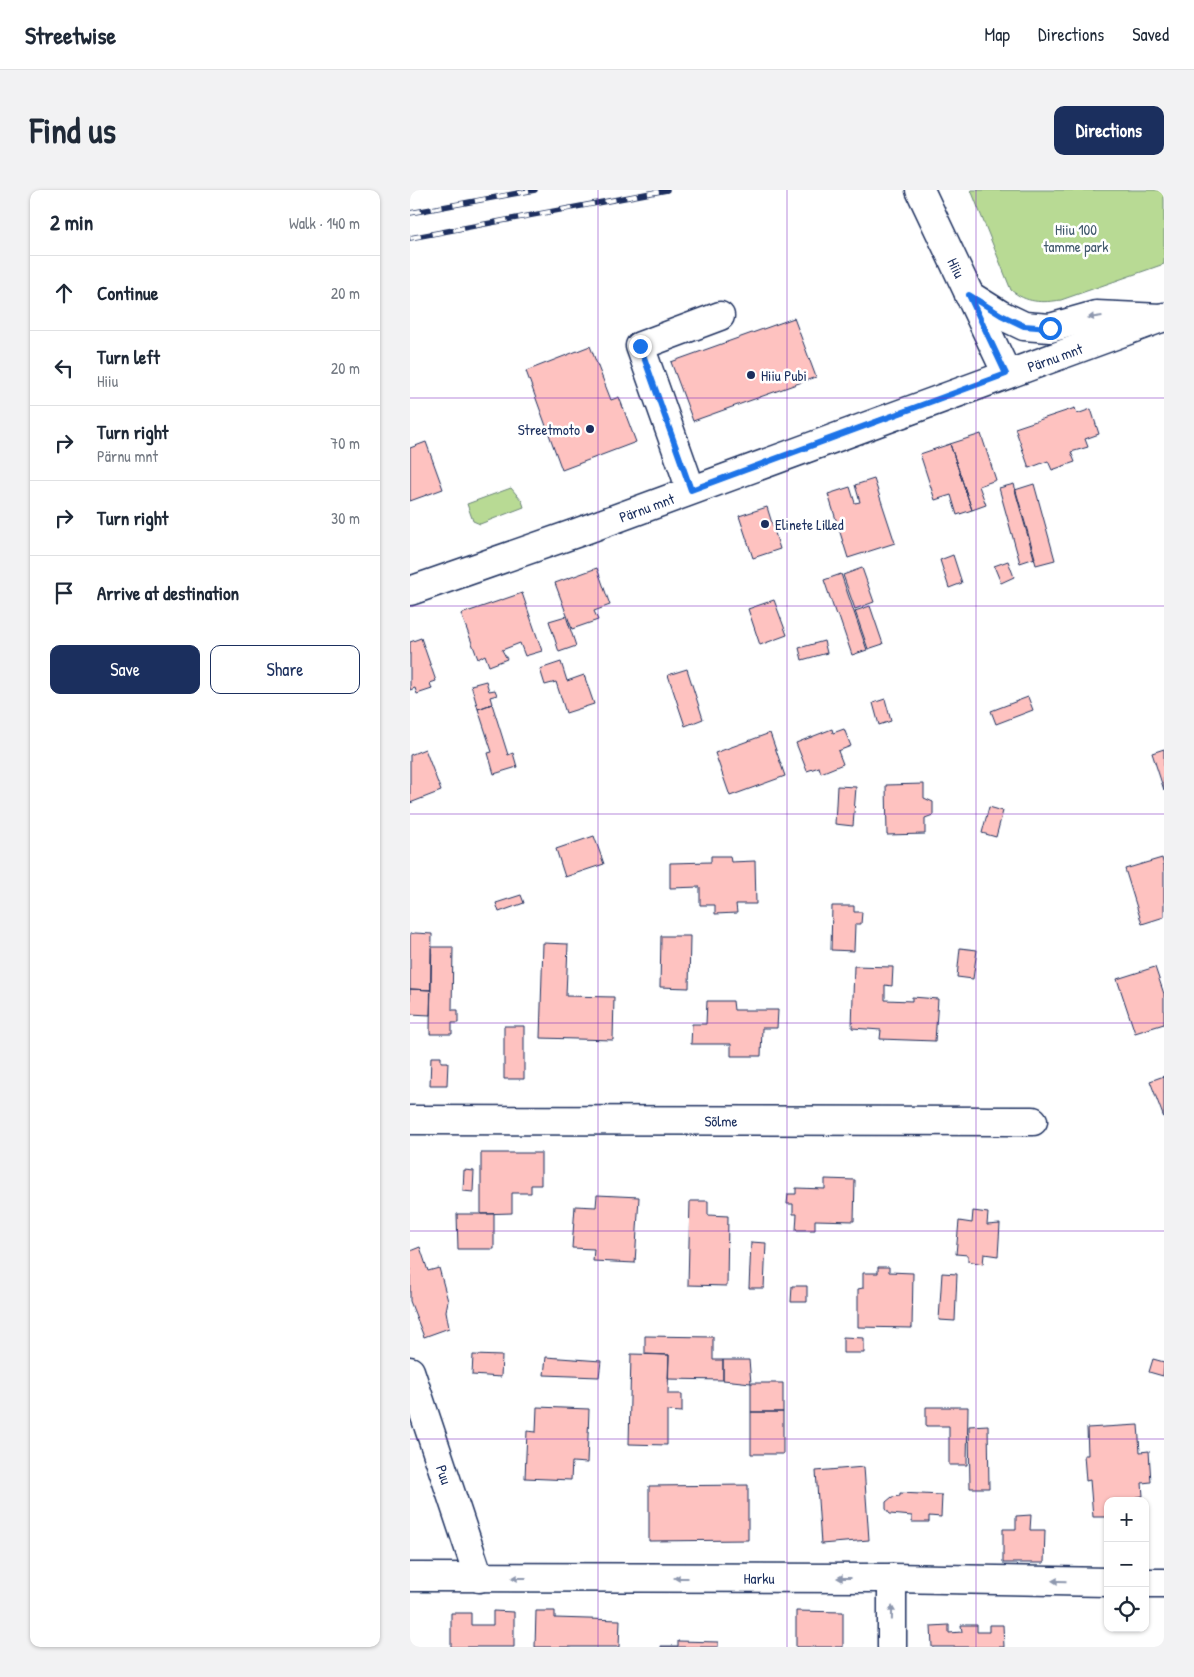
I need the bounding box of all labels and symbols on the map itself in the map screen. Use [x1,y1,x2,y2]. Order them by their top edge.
park label: Hiiu 100 tamme park [1043,219,1109,257]
street label: Hiiu [943,254,970,281]
one-way arrow [1086,313,1102,321]
route start [1039,317,1062,340]
route end [629,335,652,358]
street label: Pärnu mnt [1024,337,1086,377]
place label: Hiiu Pubi [761,365,807,386]
marker: Hiiu Pubi [745,369,757,381]
place label: Streetmoto [518,419,580,440]
marker: Streetmoto [584,423,596,435]
street label: Pärnu mnt [616,487,678,527]
place label: Elinete Lilled [775,514,844,535]
marker: Elinete Lilled [759,518,771,530]
street label: Sõlme [704,1110,738,1131]
street label: Puu [431,1462,457,1487]
street label: Harku [744,1567,774,1588]
one-way arrow [510,1574,526,1582]
one-way arrow [673,1574,689,1582]
one-way arrow [835,1574,851,1582]
one-way arrow [1051,1577,1067,1585]
one-way arrow [888,1604,896,1620]

